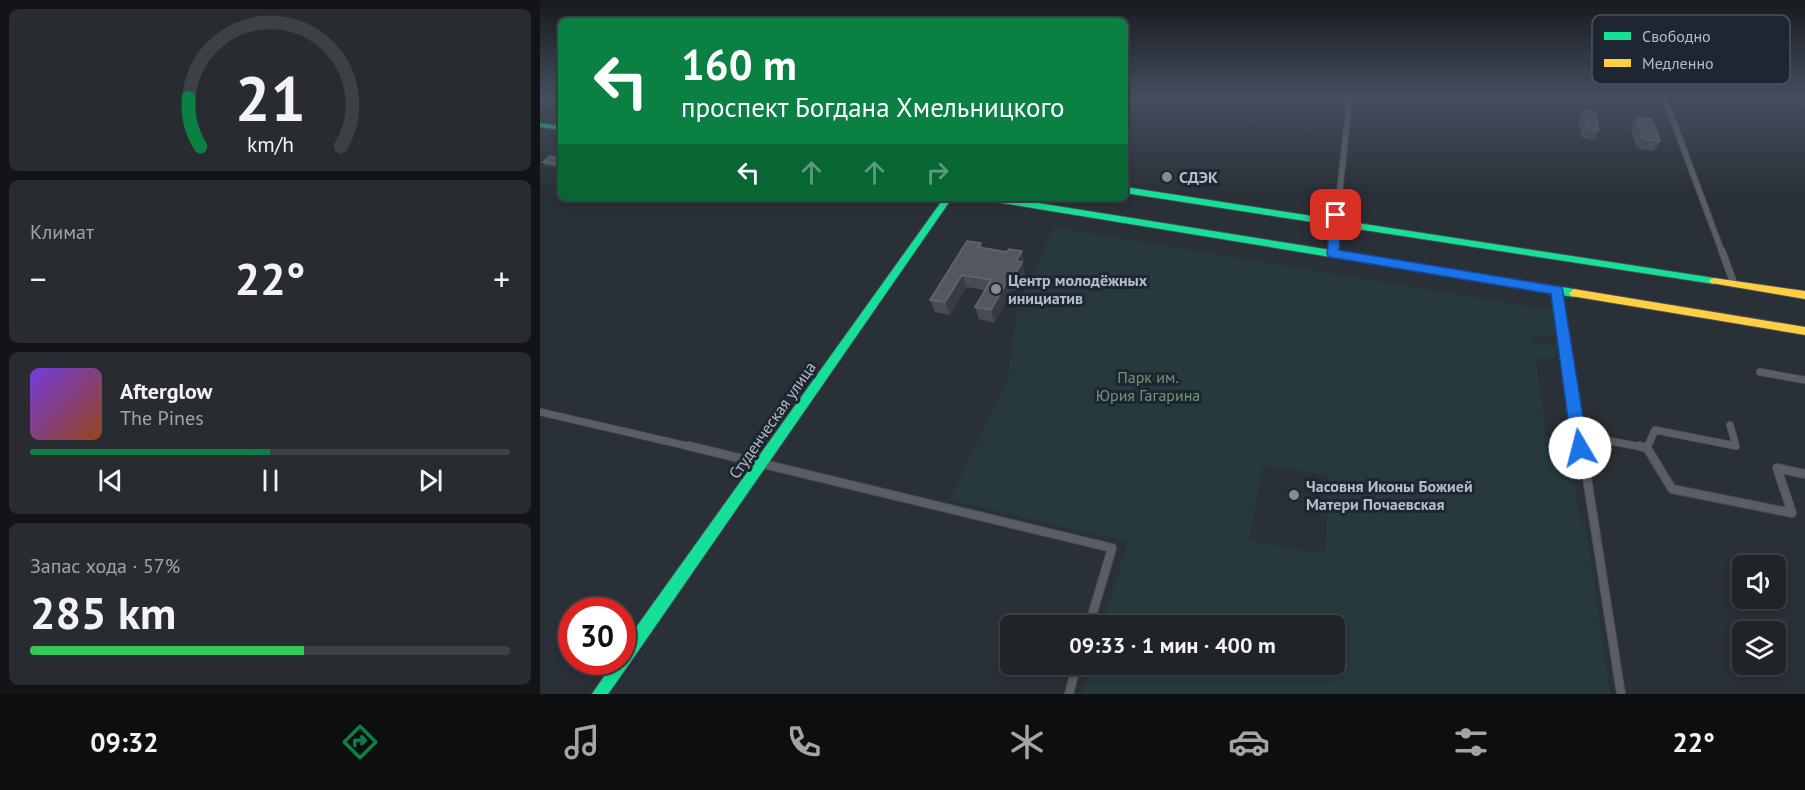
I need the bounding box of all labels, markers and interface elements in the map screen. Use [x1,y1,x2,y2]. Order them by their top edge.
legend [1592,15,1790,84]
text: Свободно [1642,26,1711,46]
text: 160 m [681,37,797,92]
icon: left [582,42,660,120]
text: Медленно [1642,53,1714,73]
text: 21 [235,57,305,138]
text: проспект Богдана Хмельницкого [681,90,1065,124]
text: km/h [246,131,293,159]
icon: left [732,156,765,189]
icon: ahead [795,156,828,189]
icon: ahead [858,156,891,189]
icon: right [921,156,954,189]
place label: СДЭК [1179,167,1218,187]
marker: СДЭК [1160,170,1174,184]
pin [1310,189,1361,240]
icon: arrive [1319,198,1352,231]
text: Климат [30,219,94,245]
text: 22° [235,249,305,307]
text: − [30,257,47,300]
text: + [493,257,510,300]
place label: Центр молодёжных инициатив [1008,270,1148,308]
marker: Центр молодёжных инициатив [989,282,1003,296]
street label: Студенческая улица [724,358,820,482]
park label: Парк им. Юрия Гагарина [1096,367,1200,405]
text: Afterglow [120,377,212,405]
text: The Pines [120,405,204,431]
position arrow [1548,416,1612,480]
icon: previous [94,464,127,497]
icon: pause [254,464,287,497]
icon: next [414,464,447,497]
place label: Часовня Иконы Божией Матери Почаевская [1306,476,1473,514]
marker: Часовня Иконы Божией Матери Почаевская [1287,488,1301,502]
text: Запас хода · 57% [30,553,180,579]
map controls [1732,555,1786,675]
button: sound [1732,555,1786,609]
text: 285 km [30,583,176,641]
speed limit sign: 30 [558,597,636,675]
button: layers [1732,621,1786,675]
text: 09:33 · 1 мин · 400 m [1069,631,1276,659]
icon: directions [339,721,381,763]
icon: music [561,721,603,763]
icon: phone [783,721,825,763]
icon: climate [1006,721,1048,763]
icon: car [1228,721,1270,763]
icon: filters [1450,721,1492,763]
text: 09:32 [90,725,159,759]
text: 22° [1672,725,1715,759]

